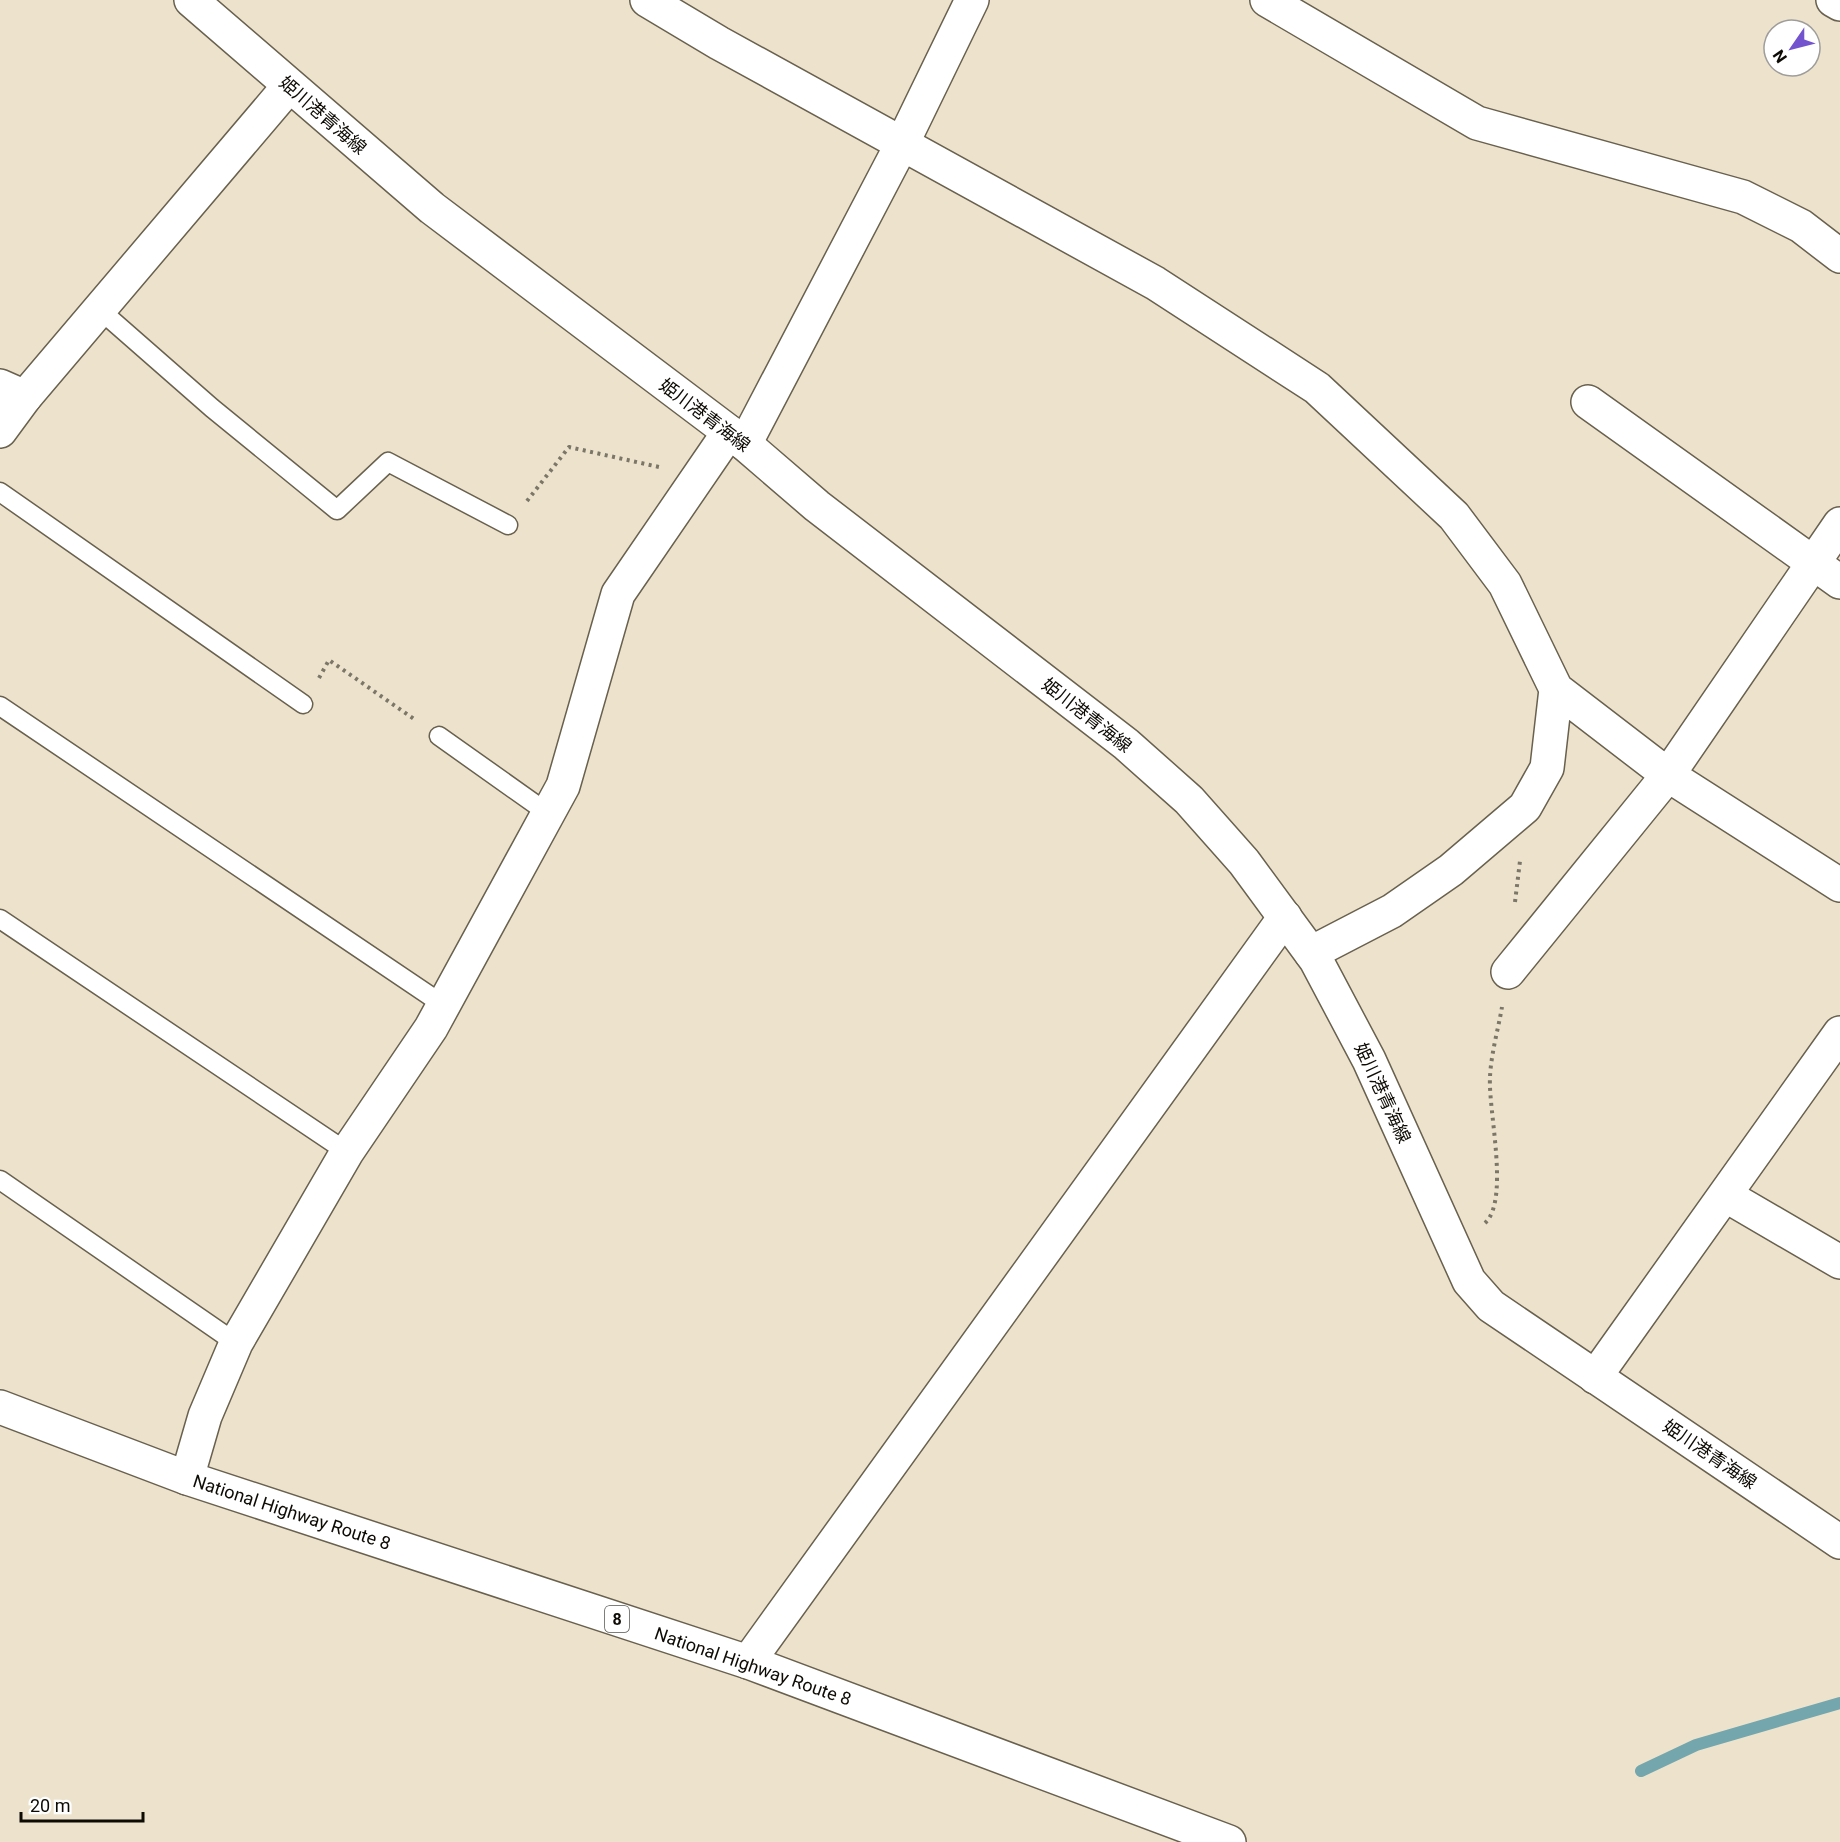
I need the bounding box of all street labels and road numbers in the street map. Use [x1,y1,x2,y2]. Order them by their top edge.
street label: 姫川港青海線 [275,72,371,158]
street label: 姫川港青海線 [656,374,754,456]
street label: 姫川港青海線 [1038,673,1136,757]
street label: 姫川港青海線 [1351,1040,1415,1146]
street label: 姫川港青海線 [1659,1415,1761,1493]
street label: National Highway Route 8 [191,1470,393,1554]
road number: 8 [605,1606,629,1632]
street label: National Highway Route 8 [652,1622,854,1710]

